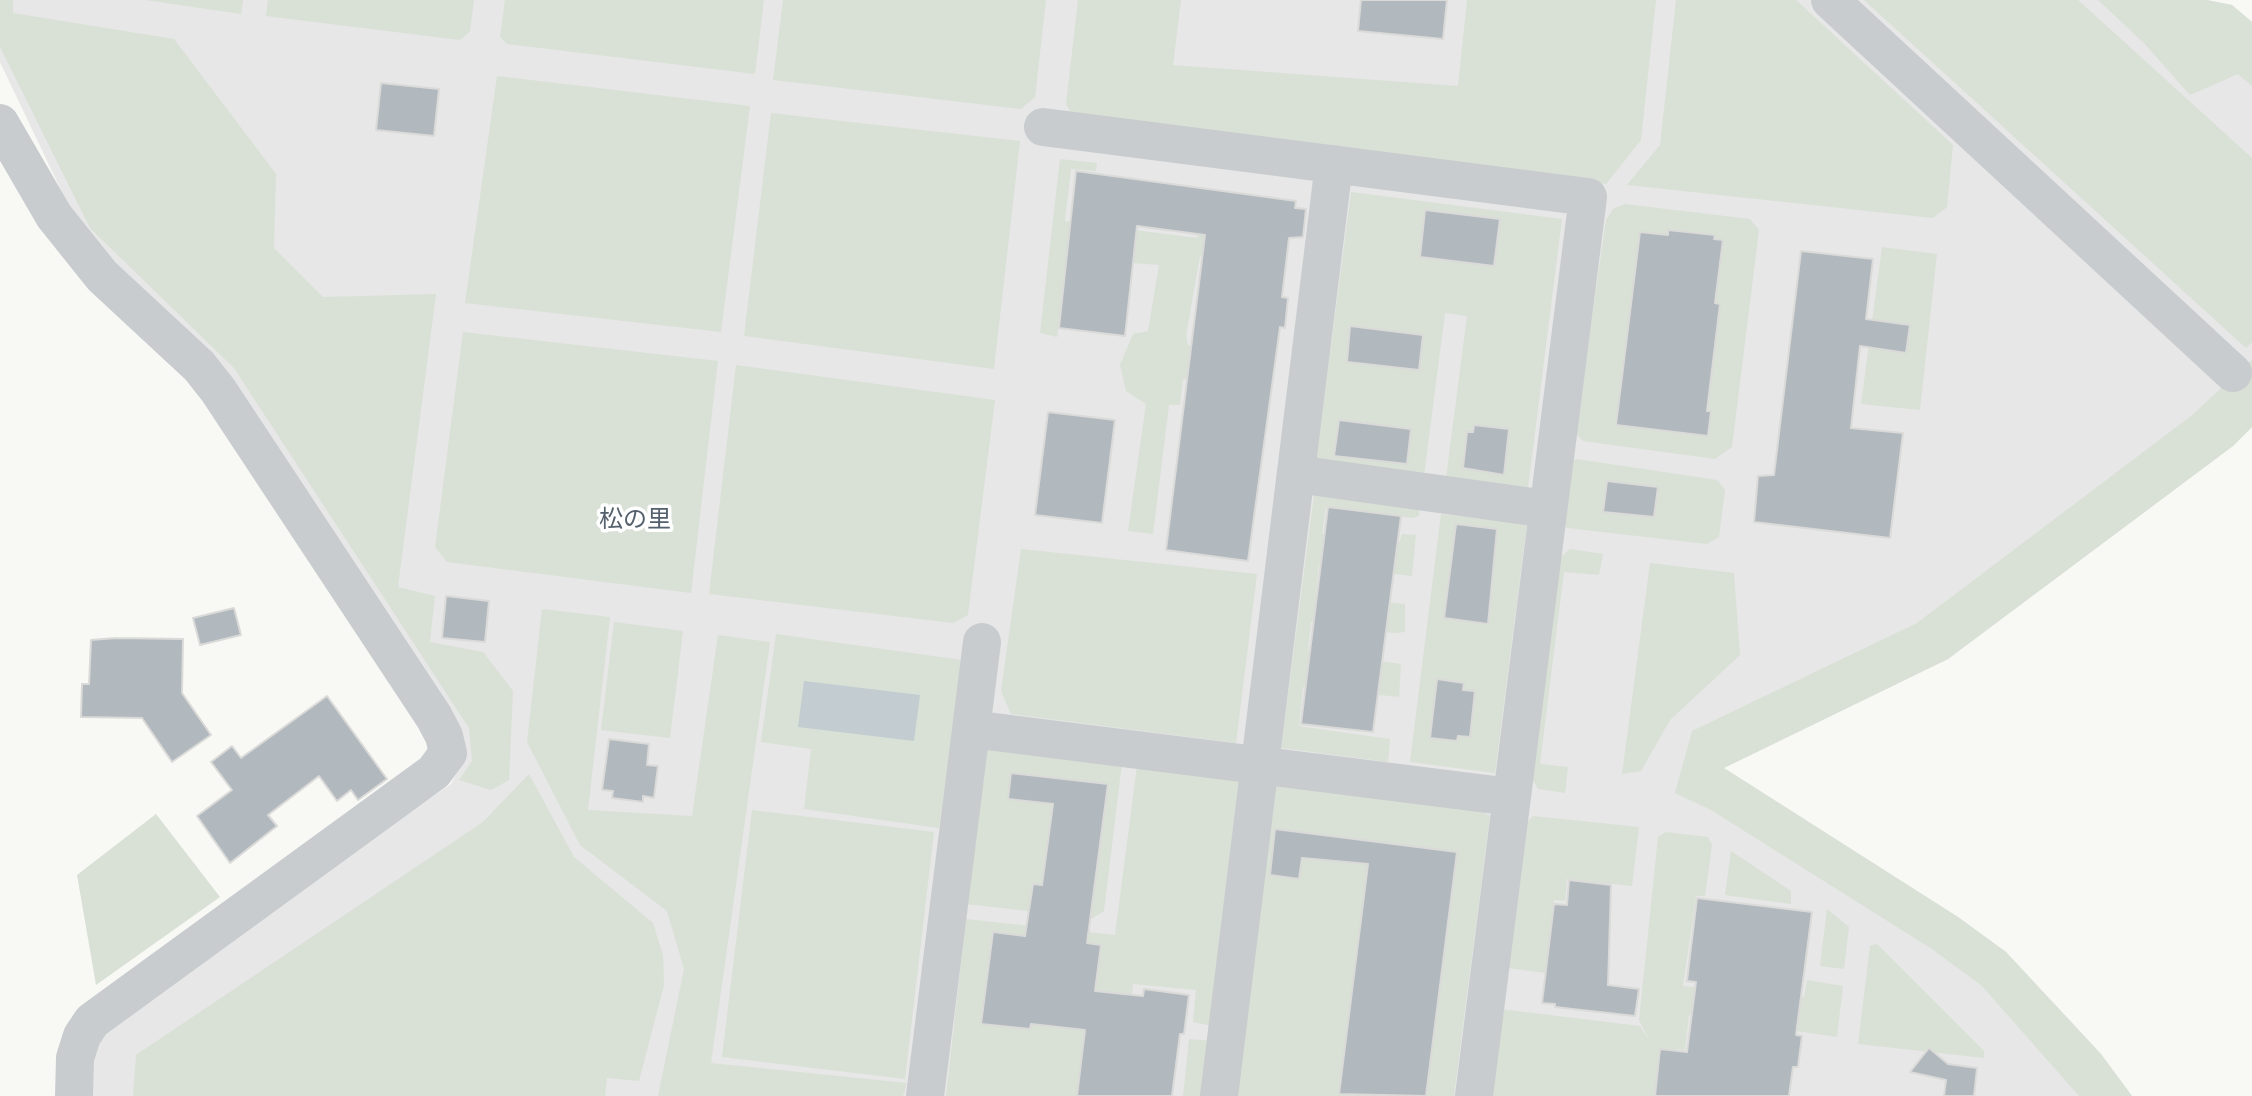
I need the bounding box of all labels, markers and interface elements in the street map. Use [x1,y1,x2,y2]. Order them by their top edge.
district label: 松の里 [599,507,671,535]

